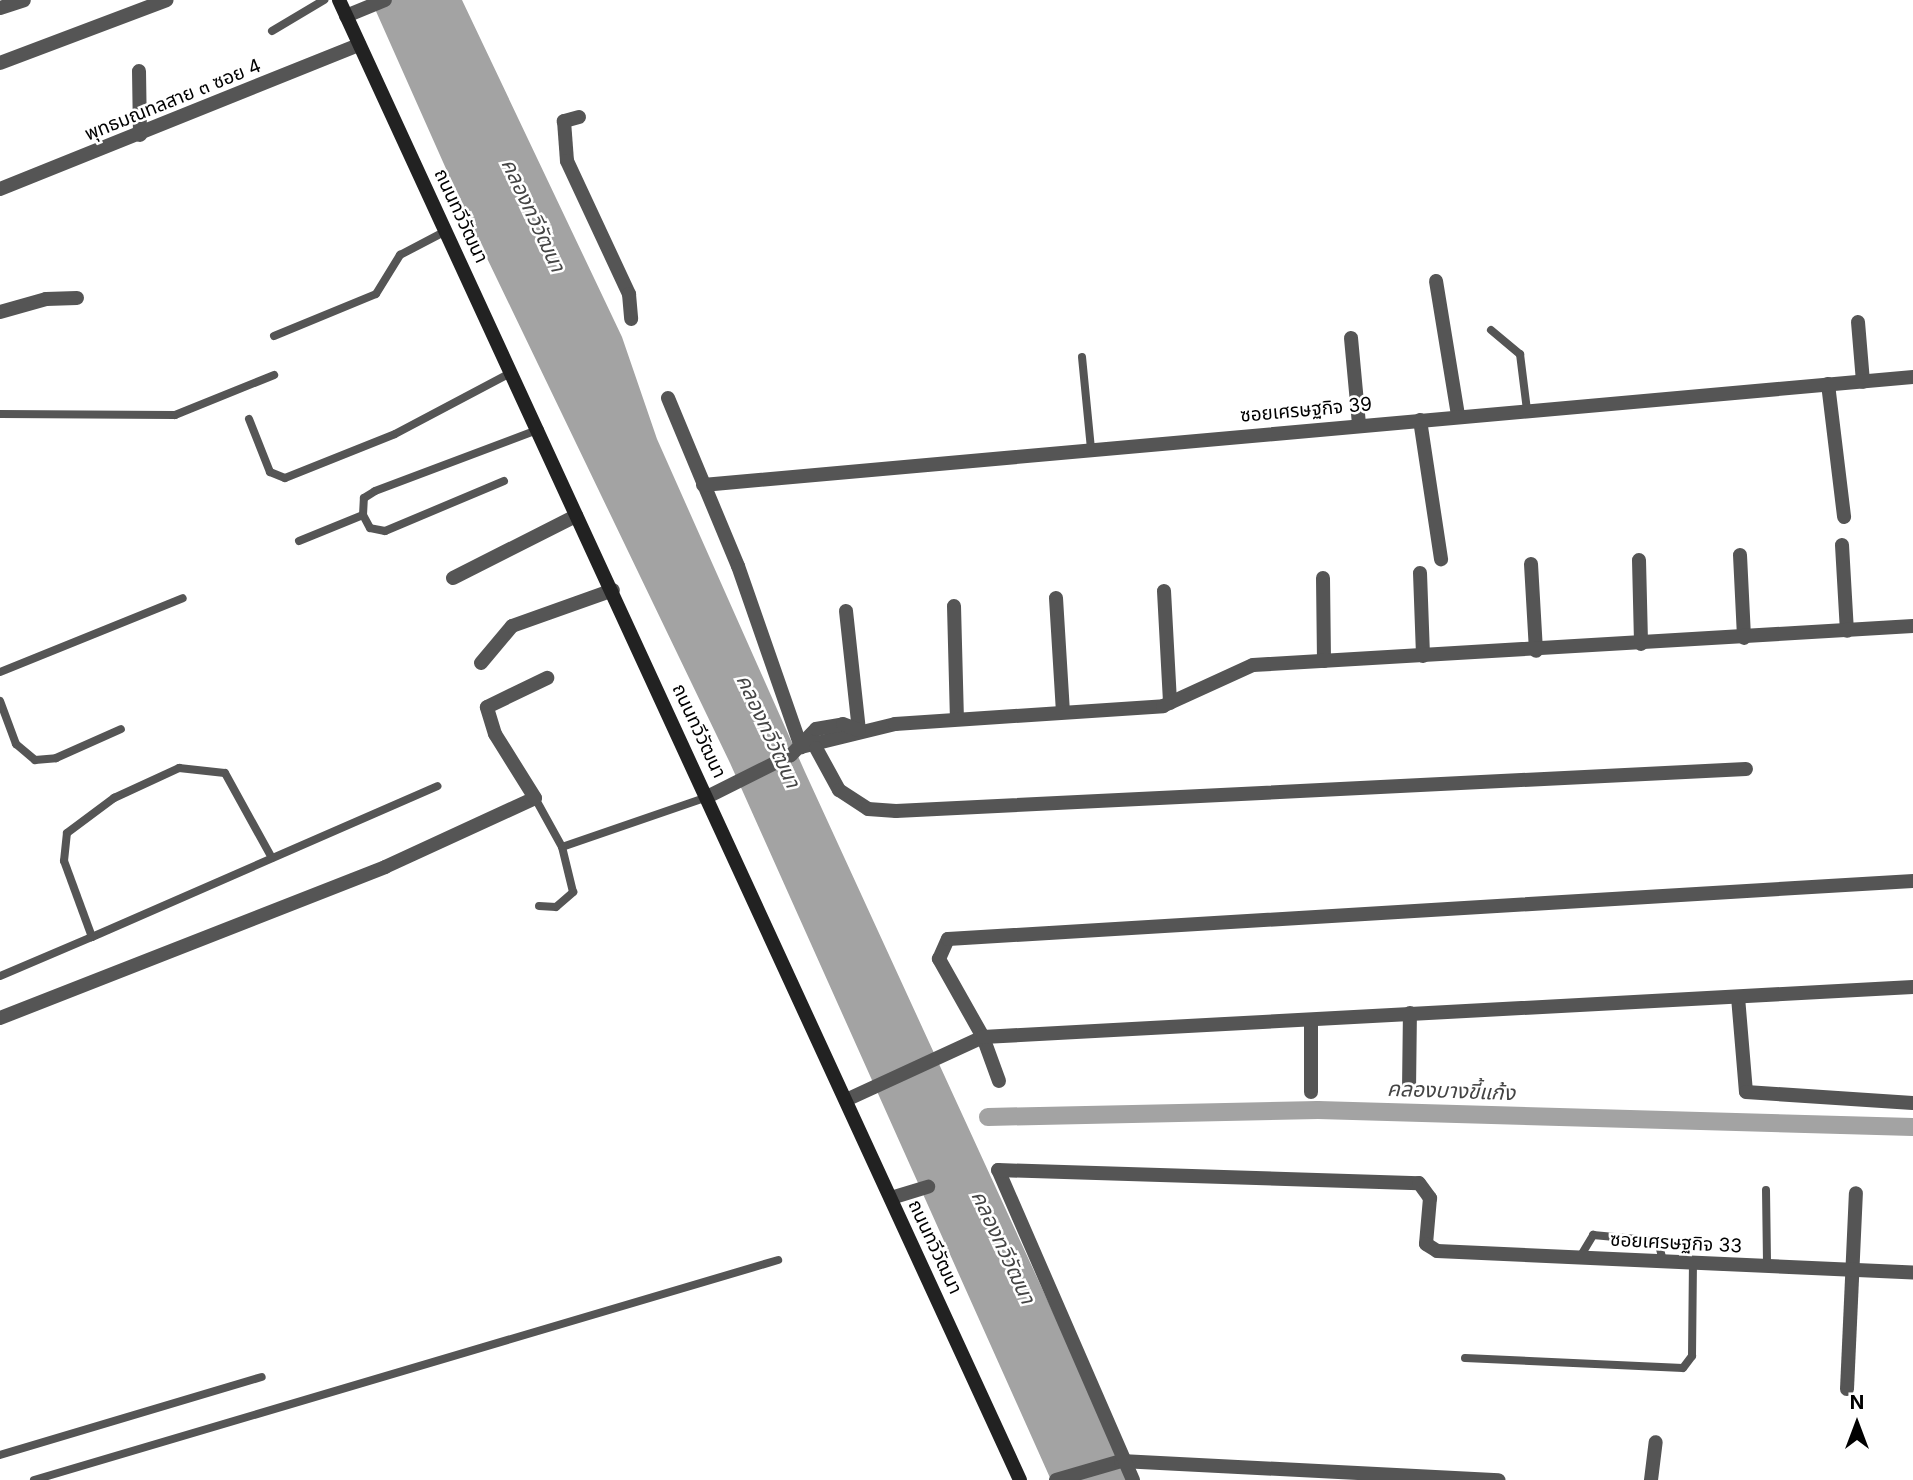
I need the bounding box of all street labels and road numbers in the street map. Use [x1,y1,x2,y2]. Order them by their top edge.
street label: พุทธมณทลสาย ๓ ซอย 4 [82,54,264,146]
street label: ถนนทวีวัฒนา [429,165,493,267]
street label: ซอยเศรษฐกิจ 39 [1239,393,1373,427]
street label: ถนนทวีวัฒนา [667,680,731,782]
street label: ถนนทวีวัฒนา [903,1196,967,1298]
street label: ซอยเศรษฐกิจ 33 [1609,1228,1743,1258]

